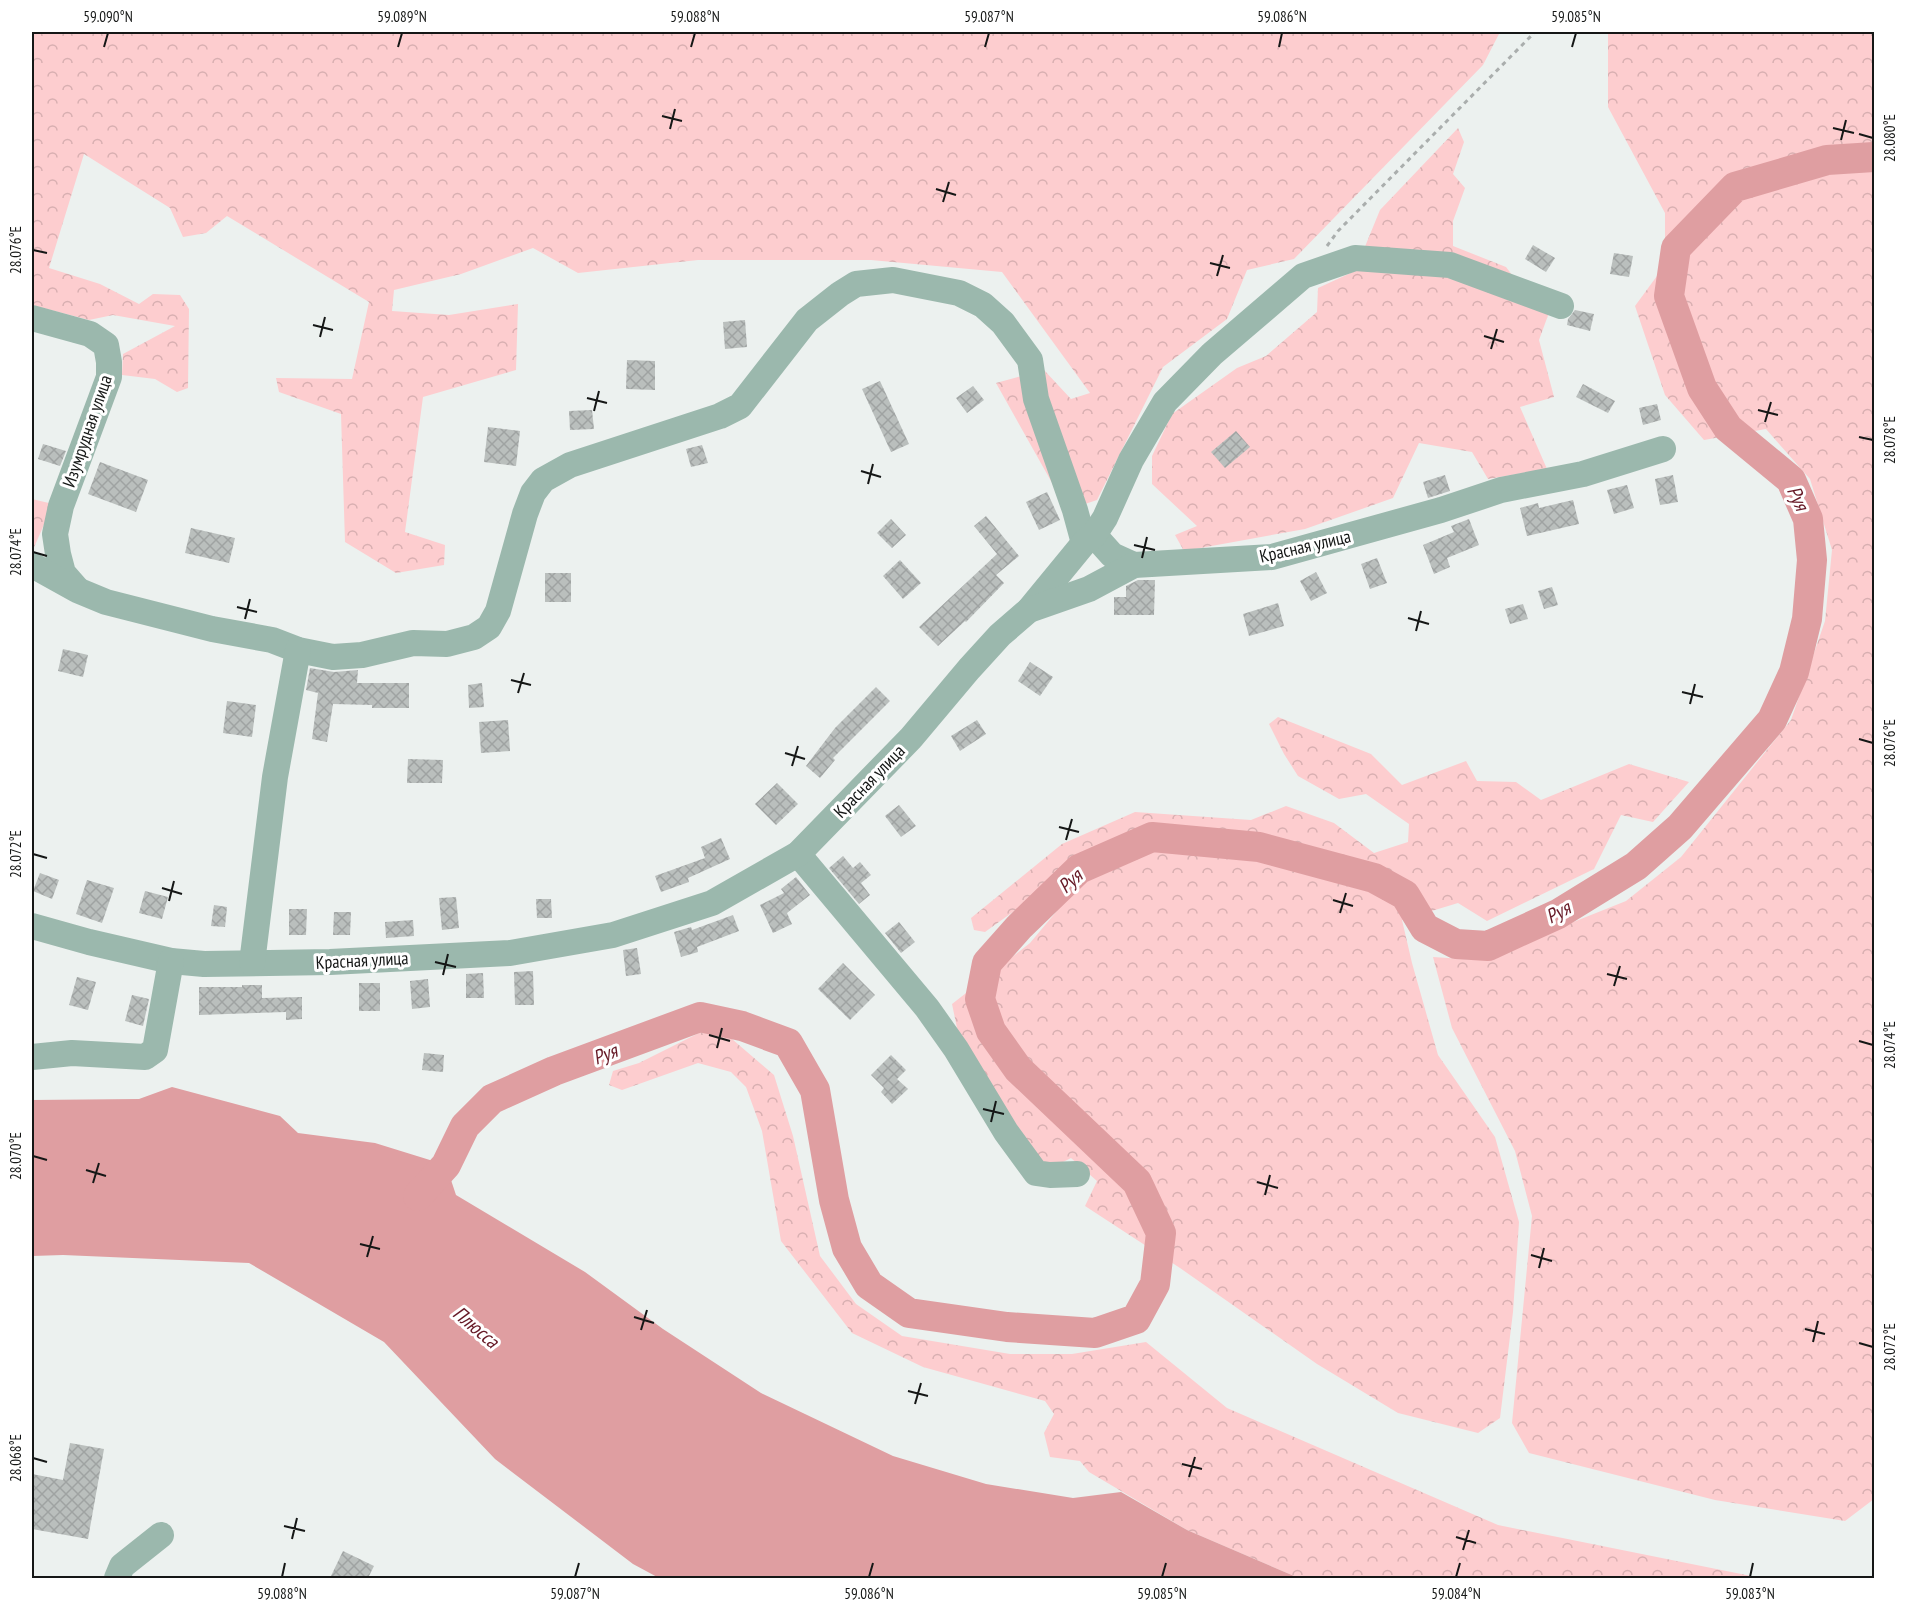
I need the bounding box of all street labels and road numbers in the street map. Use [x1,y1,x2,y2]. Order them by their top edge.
street label: Изумрудная улица [57,372,117,490]
street label: Красная улица [1257,524,1353,568]
street label: Красная улица [828,740,910,822]
street label: Красная улица [315,946,409,974]

